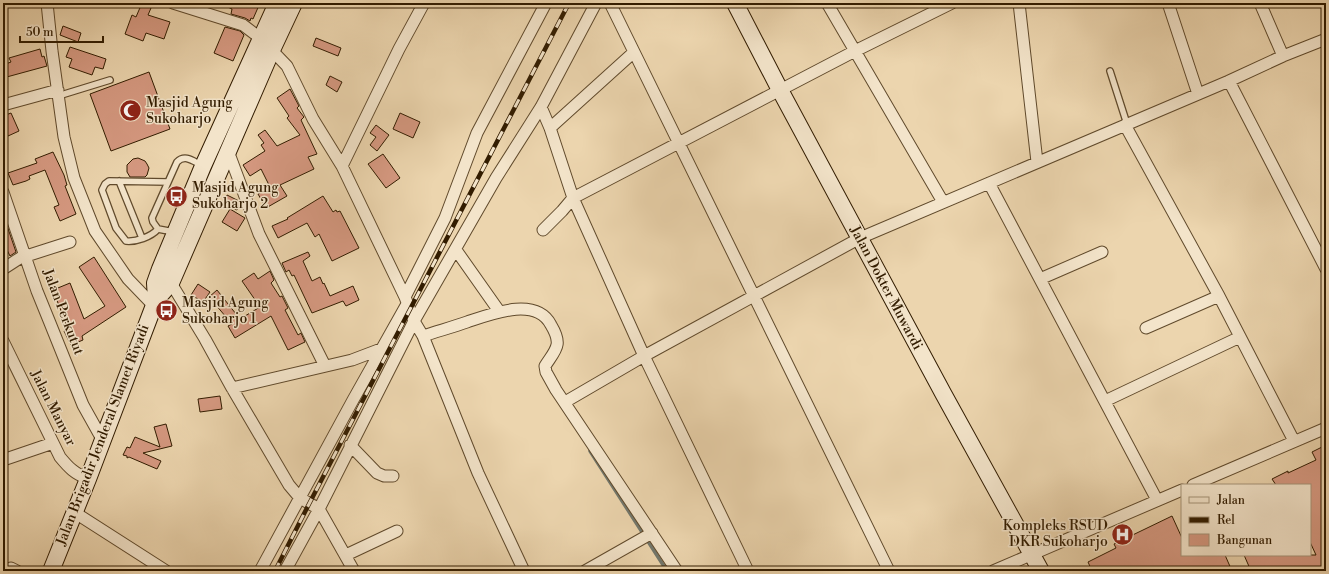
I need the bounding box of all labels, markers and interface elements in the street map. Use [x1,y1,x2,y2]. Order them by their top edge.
scale bar [20,18,103,44]
text: 50 m [26,25,54,40]
place label: Masjid Agung Sukoharjo [146,94,233,128]
mosque icon: Masjid Agung Sukoharjo [117,98,143,124]
place label: Masjid Agung Sukoharjo 2 [192,179,279,213]
bus stop icon: Masjid Agung Sukoharjo 2 [164,183,190,209]
street label: Jalan Dokter Muwardi [845,222,927,353]
street label: Jalan Perkutut [38,265,88,358]
place label: Masjid Agung Sukoharjo 1 [182,294,269,328]
bus stop icon: Masjid Agung Sukoharjo 1 [153,298,179,324]
street label: Jalan Brigadir Jenderal Slamet Riyadi [52,321,154,549]
street label: Jalan Manyar [26,366,80,449]
legend [1181,484,1311,556]
text: Jalan [1216,493,1245,508]
text: Rel [1217,513,1235,528]
place label: Kompleks RSUD DKR Sukoharjo [1003,517,1108,551]
hospital icon: Kompleks RSUD DKR Sukoharjo [1110,521,1136,547]
text: Bangunan [1216,533,1272,548]

